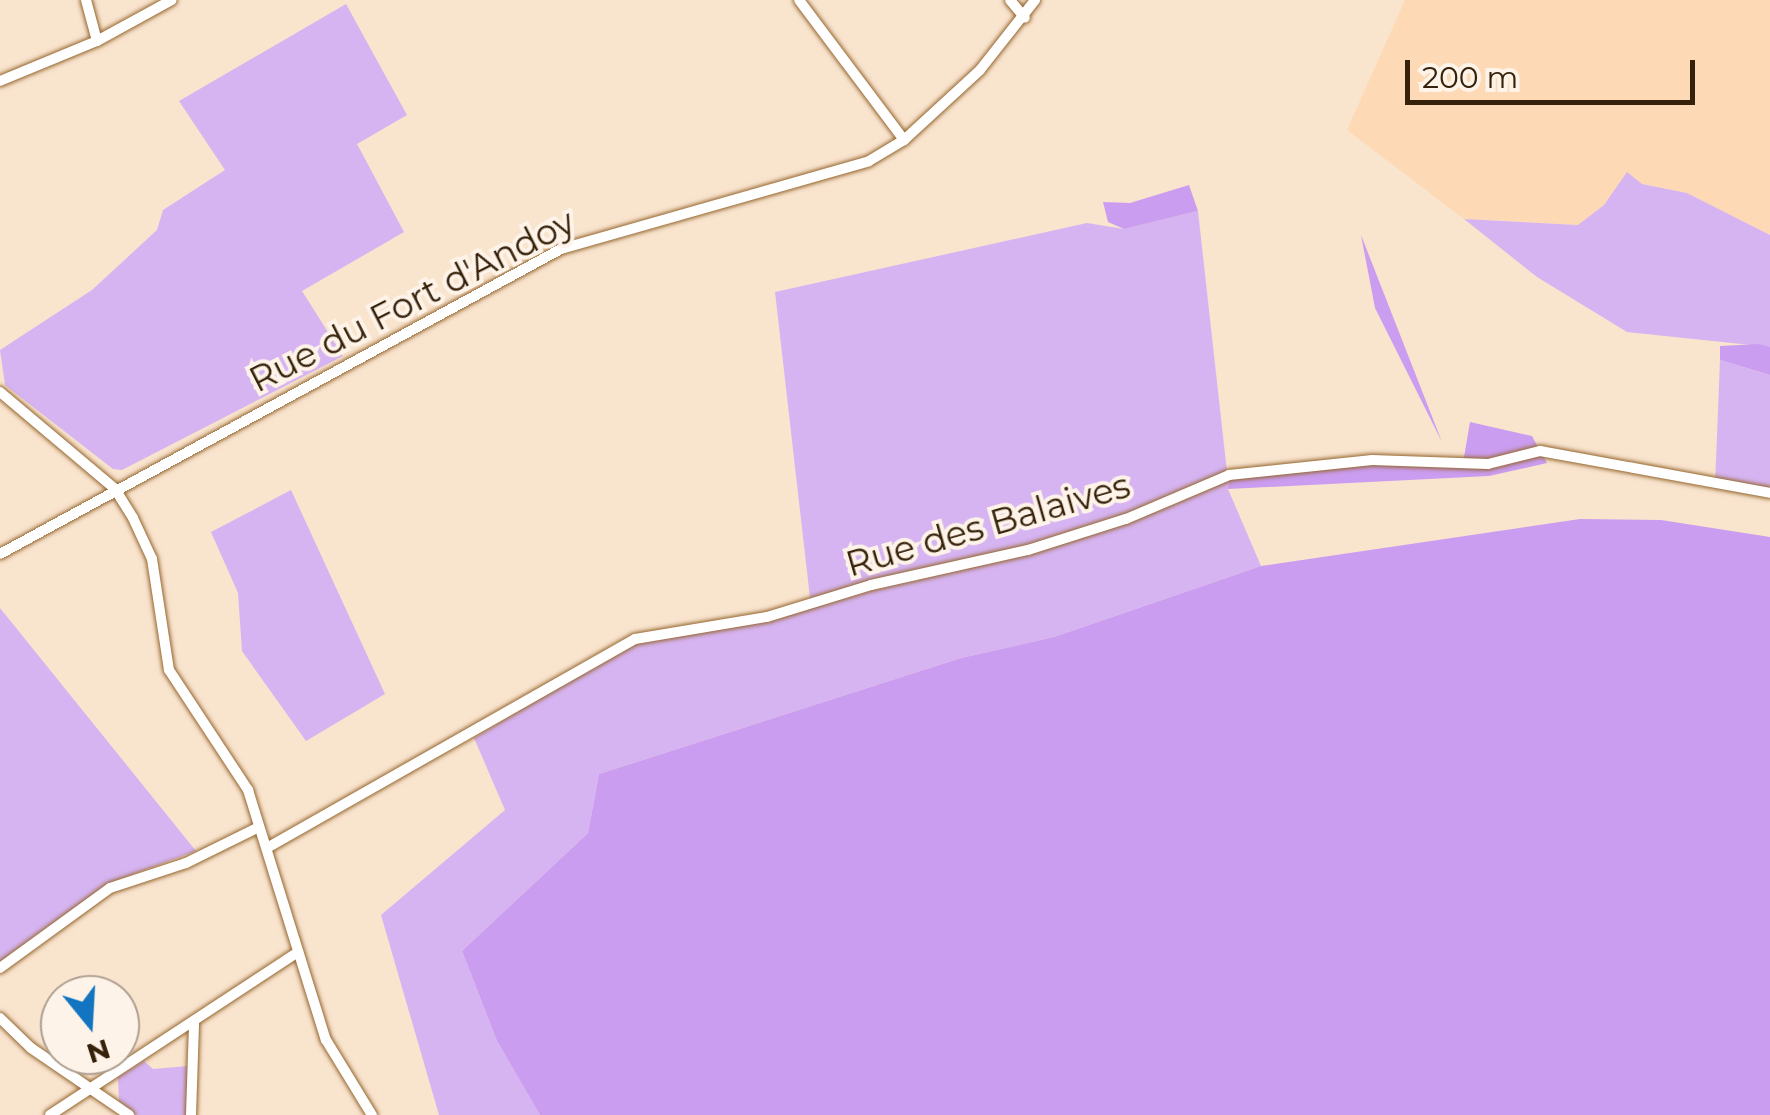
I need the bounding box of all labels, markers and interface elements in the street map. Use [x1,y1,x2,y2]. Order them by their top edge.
scale bar [1410,40,1700,102]
text: 200 m [1422,59,1518,96]
street label: Rue du Fort d'Andoy [242,201,582,401]
street label: Rue des Balaives [841,464,1135,586]
north arrow [40,975,140,1075]
text: N [83,1032,115,1071]

